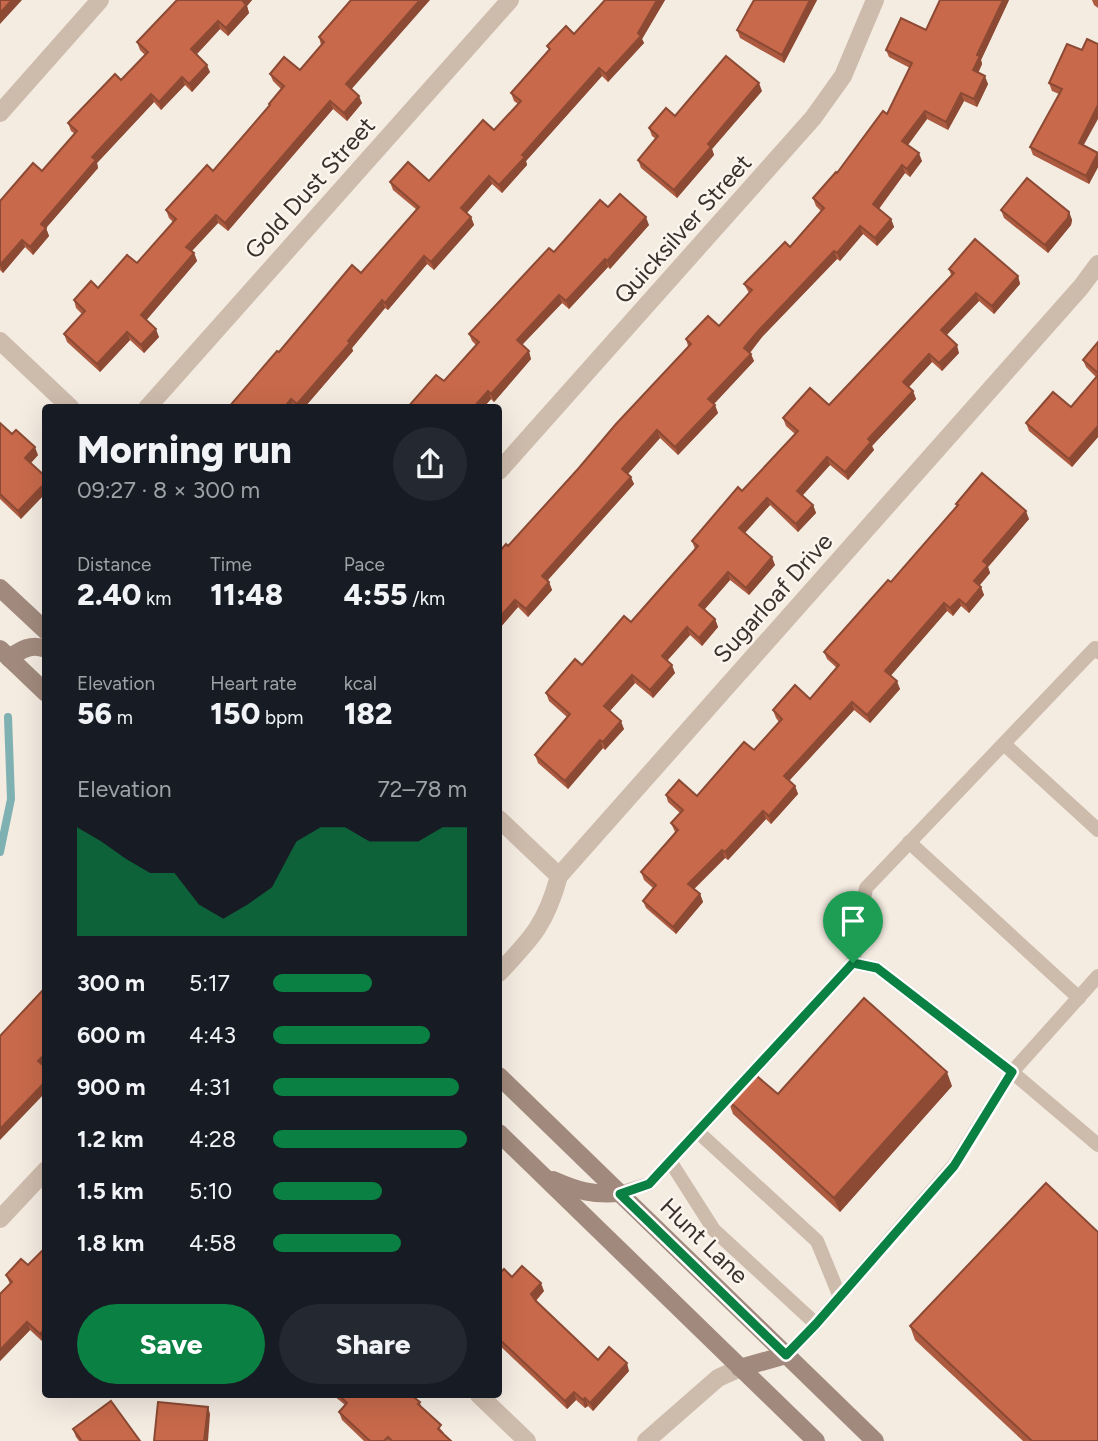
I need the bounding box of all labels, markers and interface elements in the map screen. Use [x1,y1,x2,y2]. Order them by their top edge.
street label: Gold Dust Street [238,111,381,265]
street label: Quicksilver Street [608,148,757,309]
text: Morning run [77,427,292,473]
button: share [393,427,467,501]
text: 09:27 · 8 × 300 m [77,476,260,504]
street label: Sugarloaf Drive [707,527,838,668]
text: Distance [77,553,151,576]
text: Time [210,553,252,576]
text: Pace [344,553,385,576]
text: 2.40 [77,576,141,613]
text: 11:48 [210,576,283,613]
text: 4:55 [344,576,408,613]
text: km [141,587,171,610]
text: /km [408,587,445,610]
text: Elevation [77,672,155,695]
text: Heart rate [210,672,297,695]
text: kcal [344,672,377,695]
text: 56 [77,695,112,732]
text: 150 [210,695,260,732]
text: 182 [344,695,392,732]
text: m [112,706,133,729]
text: bpm [260,706,303,729]
text: Elevation [77,775,172,803]
text: 72–78 m [377,775,467,803]
pin [823,891,883,963]
icon: arrive [834,902,872,940]
text: 300 m [77,969,145,997]
text: 5:17 [189,969,230,997]
text: 600 m [77,1021,146,1049]
text: 4:43 [189,1021,236,1049]
text: 900 m [77,1073,146,1101]
text: 4:31 [189,1073,231,1101]
text: 1.2 km [77,1125,144,1153]
text: 4:28 [189,1125,236,1153]
text: 1.5 km [77,1177,144,1205]
text: 5:10 [189,1177,232,1205]
street label: Hunt Lane [654,1192,754,1290]
text: 1.8 km [77,1229,144,1257]
text: 4:58 [189,1229,236,1257]
button: Save [77,1304,265,1384]
button: Share [279,1304,467,1384]

